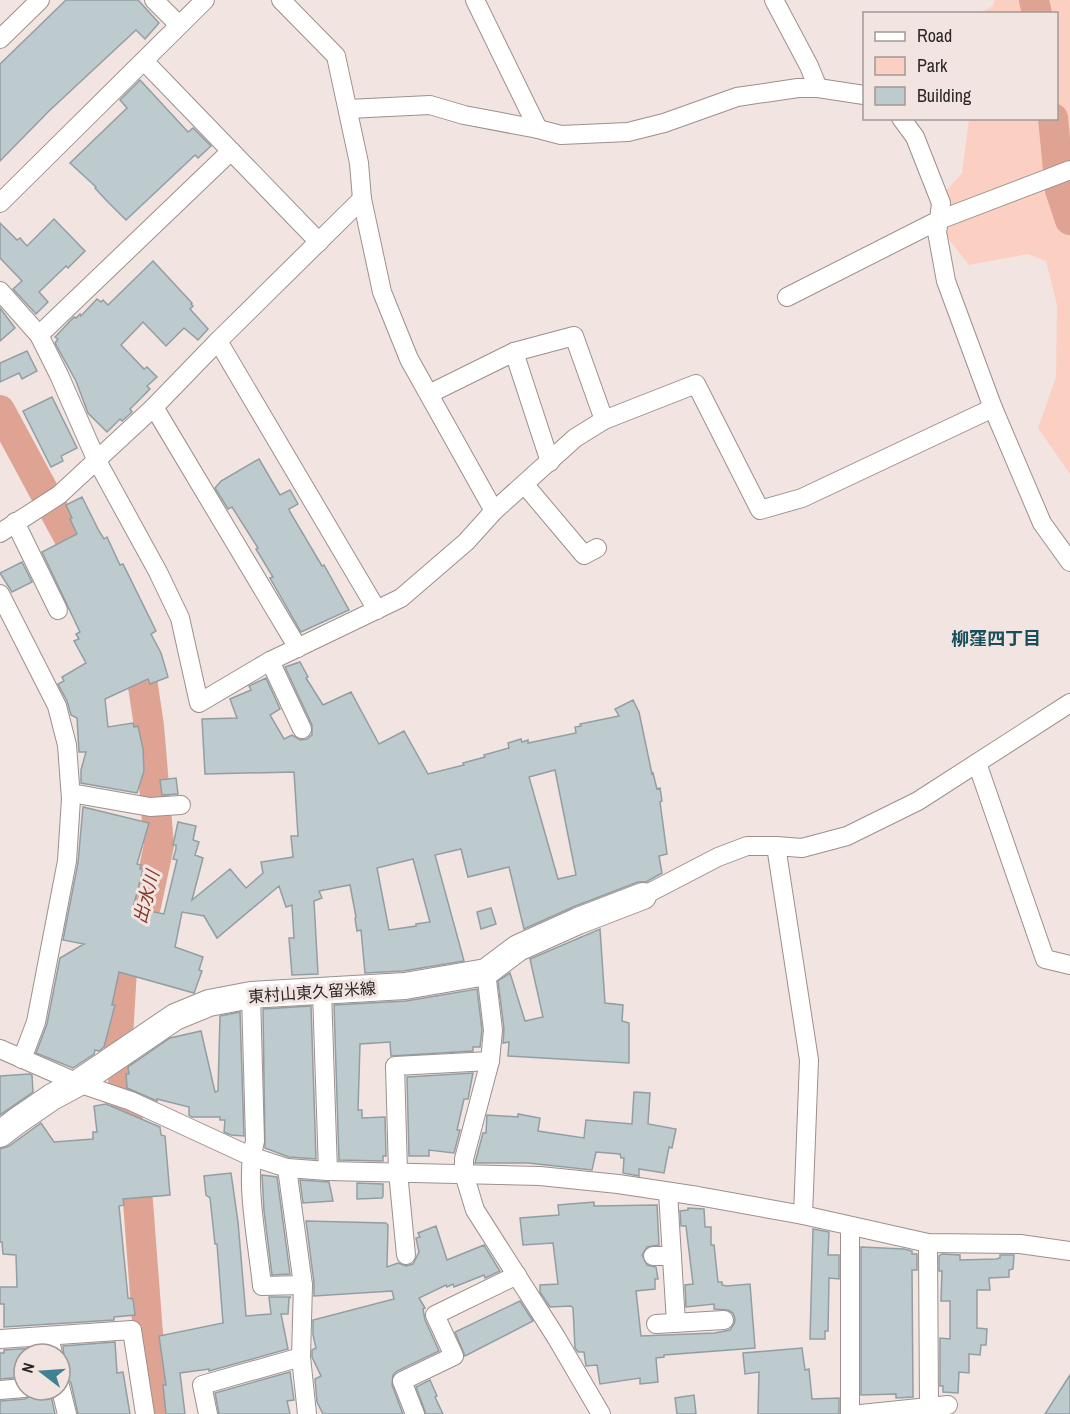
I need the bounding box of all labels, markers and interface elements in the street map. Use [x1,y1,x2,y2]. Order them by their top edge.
legend [863,12,1058,120]
text: Road [917,23,952,48]
text: Park [917,53,948,78]
text: Building [917,83,972,108]
district label: 柳窪四丁目 [951,626,1041,651]
water label: 出水川 [127,866,166,926]
street label: 東村山東久留米線 [247,977,377,1007]
north arrow [12,1342,72,1402]
text: N [16,1360,40,1375]

